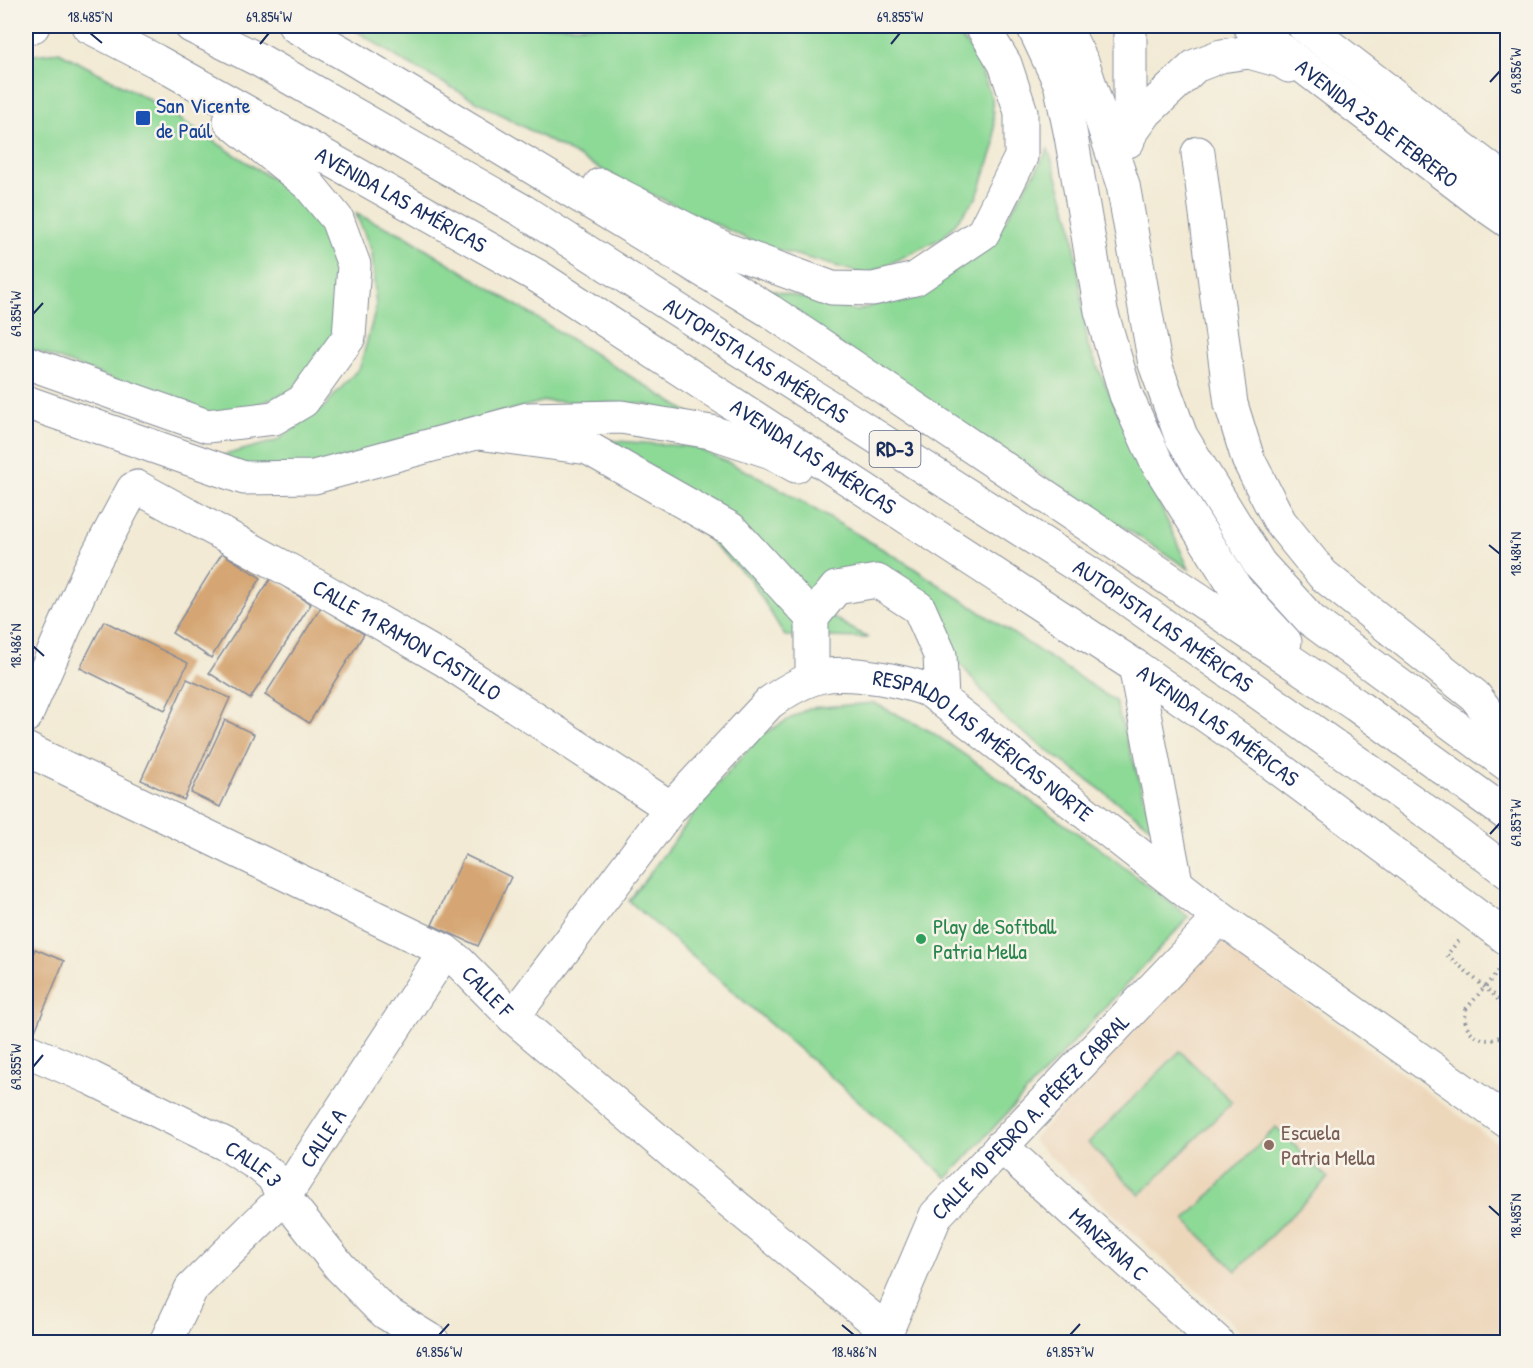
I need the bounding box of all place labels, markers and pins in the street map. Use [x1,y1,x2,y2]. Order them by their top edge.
place label: San Vicente de Paúl [156,90,251,145]
marker: San Vicente de Paúl [134,109,152,127]
place label: Play de Softball Patria Mella [933,911,1057,966]
marker: Play de Softball Patria Mella [914,932,928,946]
place label: Escuela Patria Mella [1281,1117,1375,1172]
marker: Escuela Patria Mella [1262,1138,1276,1152]

